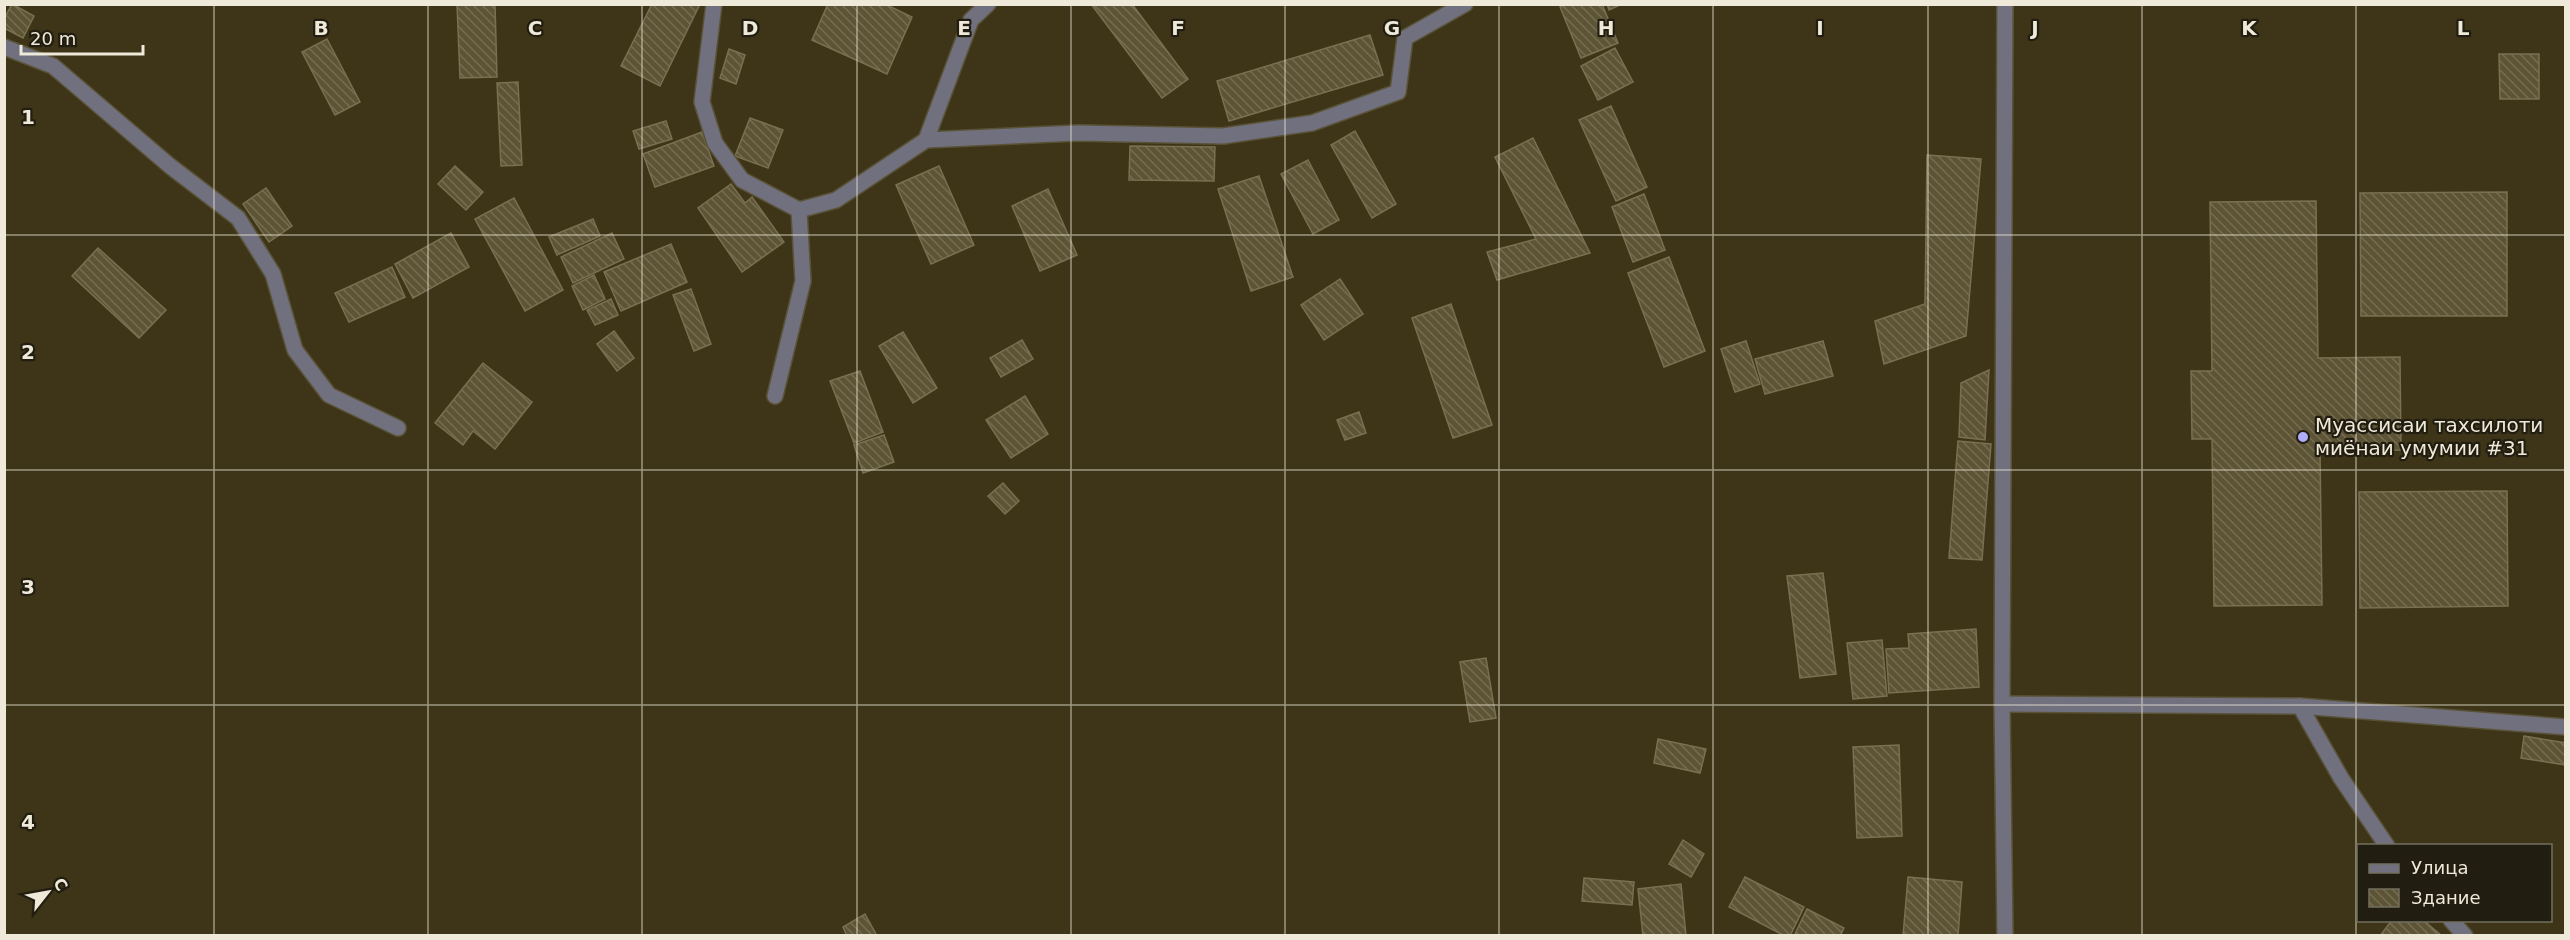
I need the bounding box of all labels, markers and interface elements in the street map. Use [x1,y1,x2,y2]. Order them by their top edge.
text: B [313,16,329,40]
text: C [528,16,542,40]
text: D [742,16,758,40]
text: E [957,16,971,40]
text: F [1171,16,1185,40]
text: G [1384,16,1400,40]
text: H [1598,16,1614,40]
text: I [1816,16,1824,40]
text: J [2029,16,2039,40]
text: K [2241,16,2258,40]
text: L [2457,16,2470,40]
scale bar [21,18,142,56]
text: 20 m [30,28,76,49]
text: 1 [21,105,35,129]
text: 2 [21,340,35,364]
place label: Муассисаи тахсилоти миёнаи умумии #31 [2315,413,2543,460]
marker: Муассисаи тахсилоти миёнаи умумии #31 [2296,430,2310,444]
text: 3 [21,575,35,599]
text: 4 [21,810,35,834]
legend [2357,844,2552,922]
text: Улица [2411,857,2468,878]
north arrow [18,862,78,922]
text: С [49,875,72,894]
text: Здание [2411,887,2481,908]

